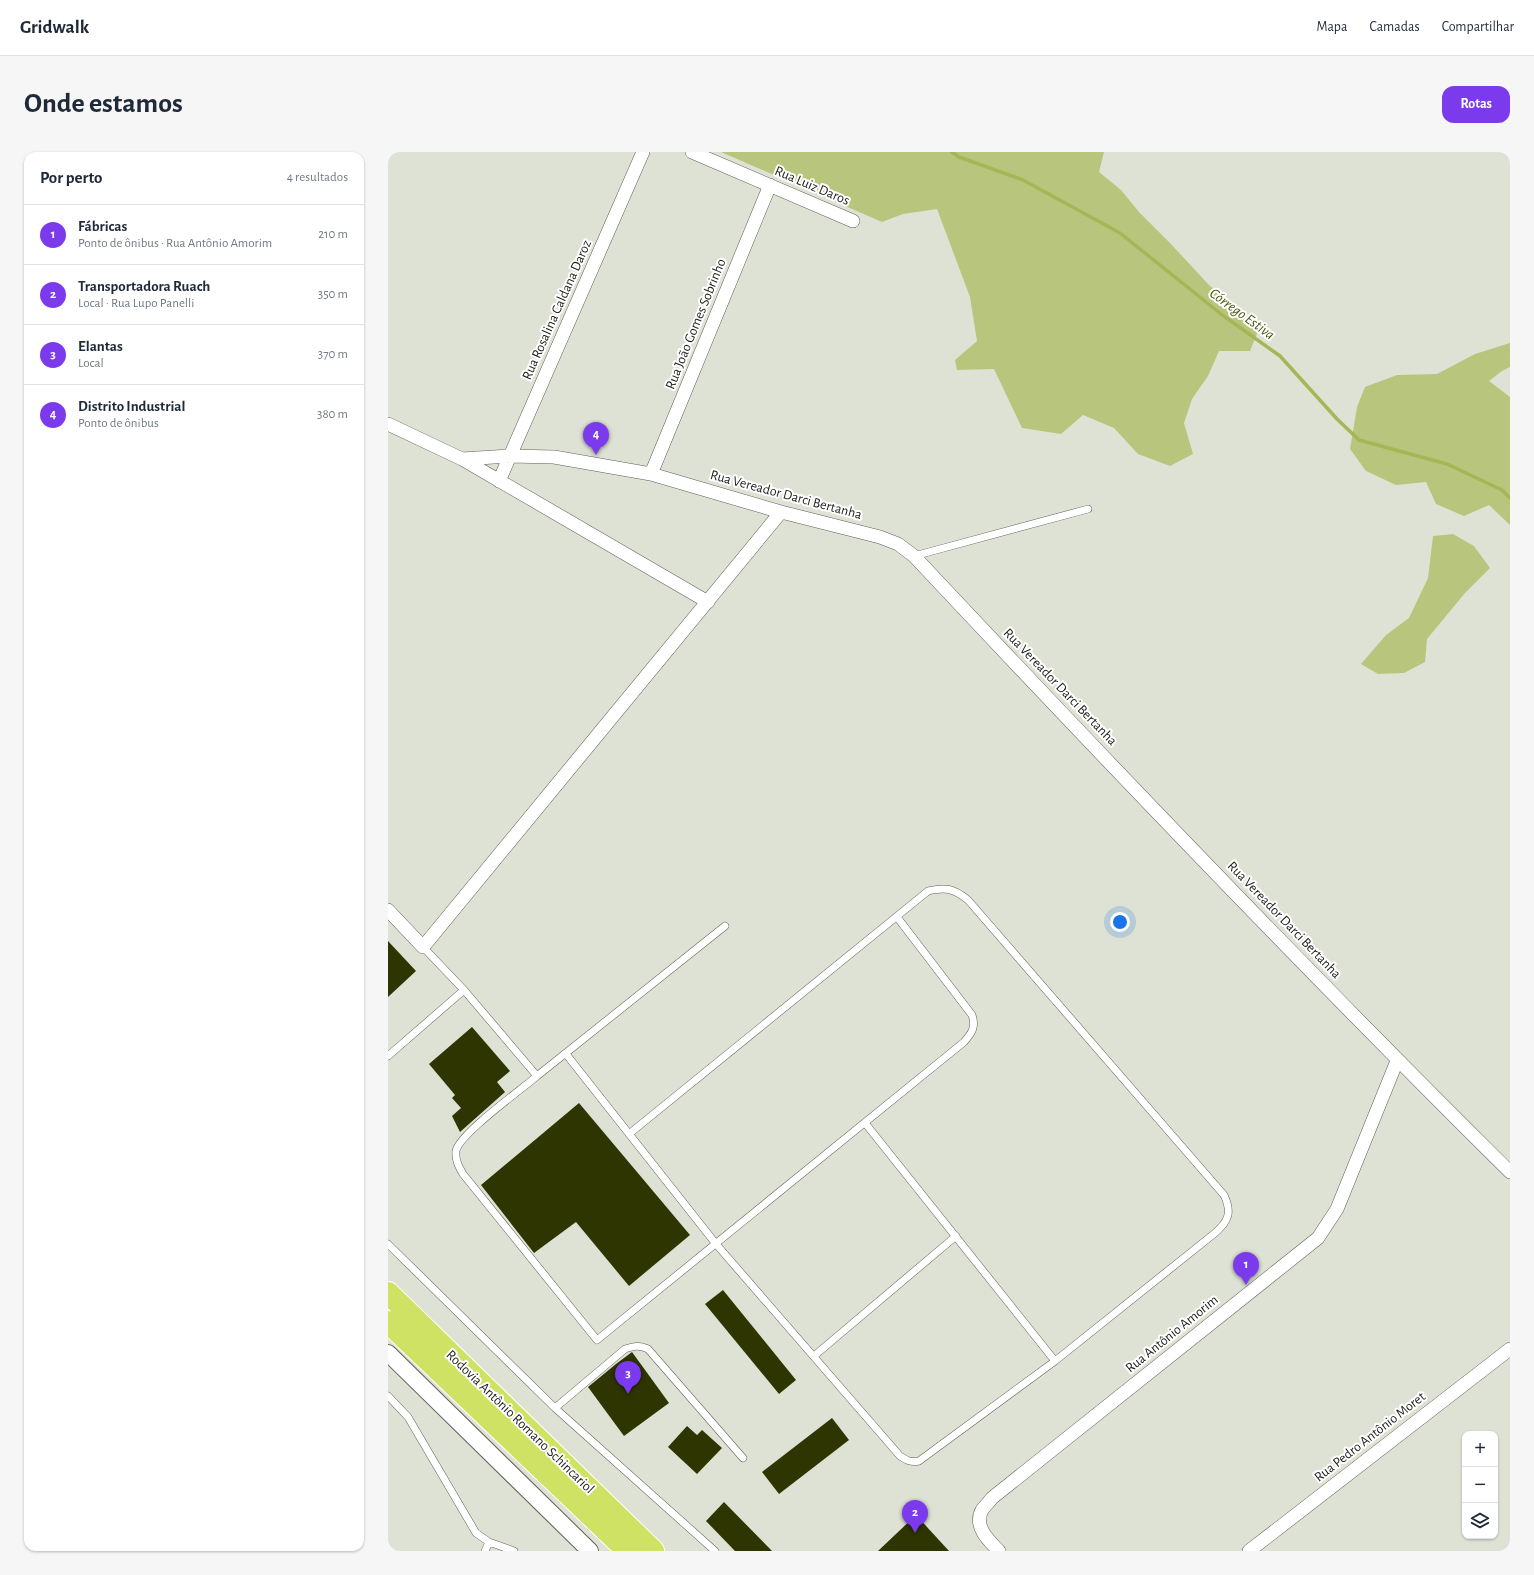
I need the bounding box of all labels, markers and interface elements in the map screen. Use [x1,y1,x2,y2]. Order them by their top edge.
text: Gridwalk [20,18,89,37]
text: Mapa [1317,20,1347,34]
text: Camadas [1369,20,1420,34]
text: Compartilhar [1442,20,1514,34]
button: Rotas [1442,86,1510,123]
text: Onde estamos [24,90,183,118]
street label: Rua Luiz Daros [773,164,851,208]
text: Por perto [40,169,103,186]
text: 4 resultados [287,171,348,184]
text: Fábricas [78,219,127,234]
text: 1 [51,228,55,241]
text: 210 m [318,228,348,241]
text: Ponto de ônibus · Rua Antônio Amorim [78,237,272,250]
street label: Rua Rosalina Caldana Daroz [520,238,594,382]
street label: Rua João Gomes Sobrinho [663,257,729,391]
text: Transportadora Ruach [78,279,210,294]
water label: Córrego Estiva [1207,286,1277,342]
text: 2 [50,288,56,301]
text: 350 m [318,288,348,301]
text: Local · Rua Lupo Panelli [78,297,194,310]
text: Elantas [78,339,123,354]
text: 3 [50,348,56,361]
text: 370 m [318,348,348,361]
text: Local [78,357,104,370]
text: Distrito Industrial [78,399,185,414]
text: 4 [50,408,56,421]
text: 380 m [317,408,348,421]
text: Ponto de ônibus [78,417,159,430]
pin: 4 [583,422,609,455]
street label: Rua Vereador Darci Bertanha [709,468,864,522]
street label: Rua Vereador Darci Bertanha [1001,626,1120,749]
street label: Rua Vereador Darci Bertanha [1225,859,1344,982]
your location [1110,912,1130,932]
pin: 1 [1233,1252,1259,1285]
street label: Rua Antônio Amorim [1123,1293,1221,1375]
street label: Rodovia Antônio Romano Schincariol [443,1348,597,1496]
pin: 3 [615,1361,641,1394]
street label: Rua Pedro Antônio Moret [1312,1389,1428,1485]
map controls [1462,1431,1498,1539]
button: + [1462,1431,1498,1467]
button: − [1462,1467,1498,1503]
pin: 2 [902,1500,928,1533]
button: layers [1462,1503,1498,1539]

